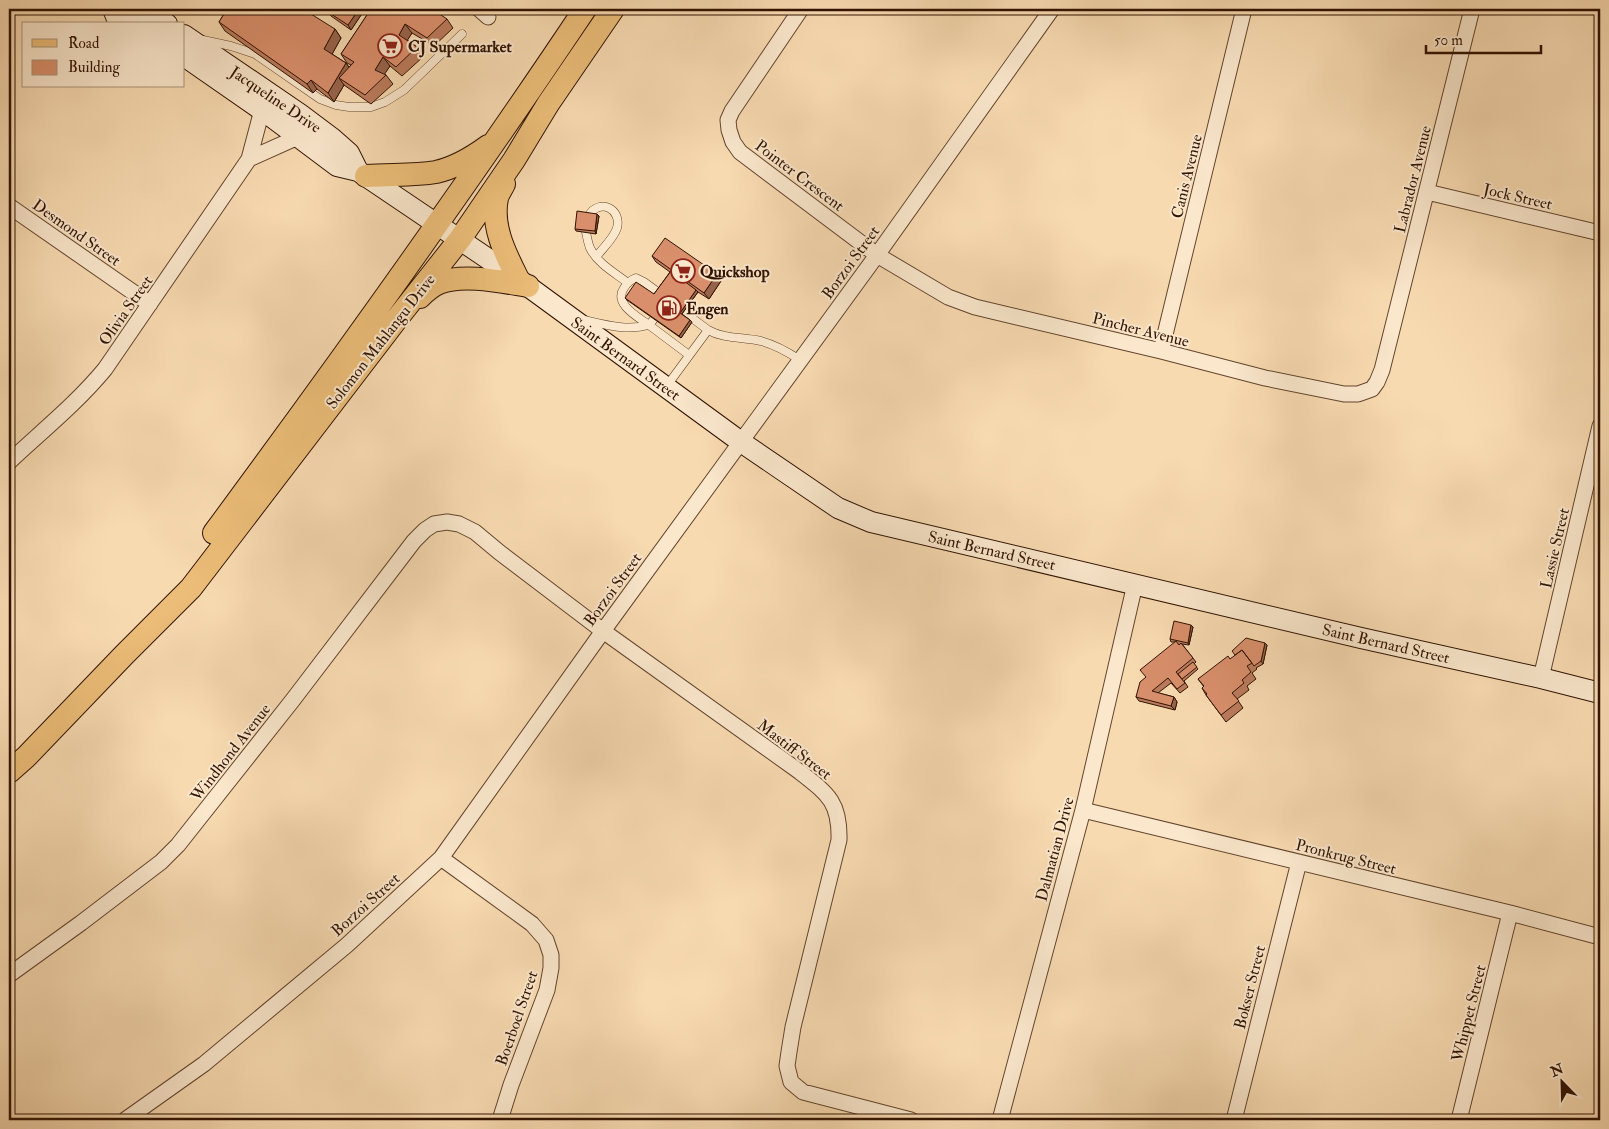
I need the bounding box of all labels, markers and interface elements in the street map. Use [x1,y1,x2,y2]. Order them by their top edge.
legend [22,22,185,88]
scale bar [1426,22,1542,54]
text: 50 m [1434,31,1463,50]
supermarket icon: CJ Supermarket [377,33,403,59]
text: Road [68,34,100,53]
place label: CJ Supermarket [408,37,512,58]
text: Building [68,58,120,77]
street label: Jacqueline Drive [225,61,325,139]
street label: Labrador Avenue [1390,123,1436,235]
street label: Canis Avenue [1167,132,1207,220]
street label: Pointer Crescent [751,136,848,216]
street label: Jock Street [1480,179,1554,216]
street label: Desmond Street [28,195,124,271]
street label: Borzoi Street [818,222,884,303]
supermarket icon: Quickshop [670,258,696,284]
place label: Quickshop [700,262,770,283]
street label: Solomon Mahlangu Drive [322,270,440,413]
street label: Olivia Street [94,272,157,349]
fuel station icon: Engen [656,295,682,321]
place label: Engen [686,299,729,320]
street label: Pincher Avenue [1090,308,1191,352]
street label: Saint Bernard Street [567,312,684,405]
street label: Lassie Street [1536,506,1574,590]
street label: Saint Bernard Street [926,527,1057,575]
street label: Borzoi Street [580,549,646,630]
street label: Saint Bernard Street [1320,620,1451,668]
street label: Windhond Avenue [186,700,275,806]
street label: Mastiff Street [753,715,836,784]
street label: Dalmatian Drive [1031,795,1079,904]
street label: Pronkrug Street [1293,835,1398,879]
street label: Borzoi Street [327,869,404,941]
street label: Bokser Street [1230,943,1270,1031]
street label: Whippet Street [1447,963,1492,1065]
street label: Boerboel Street [491,968,543,1068]
north arrow [1536,1056,1586,1106]
text: N [1547,1060,1567,1081]

